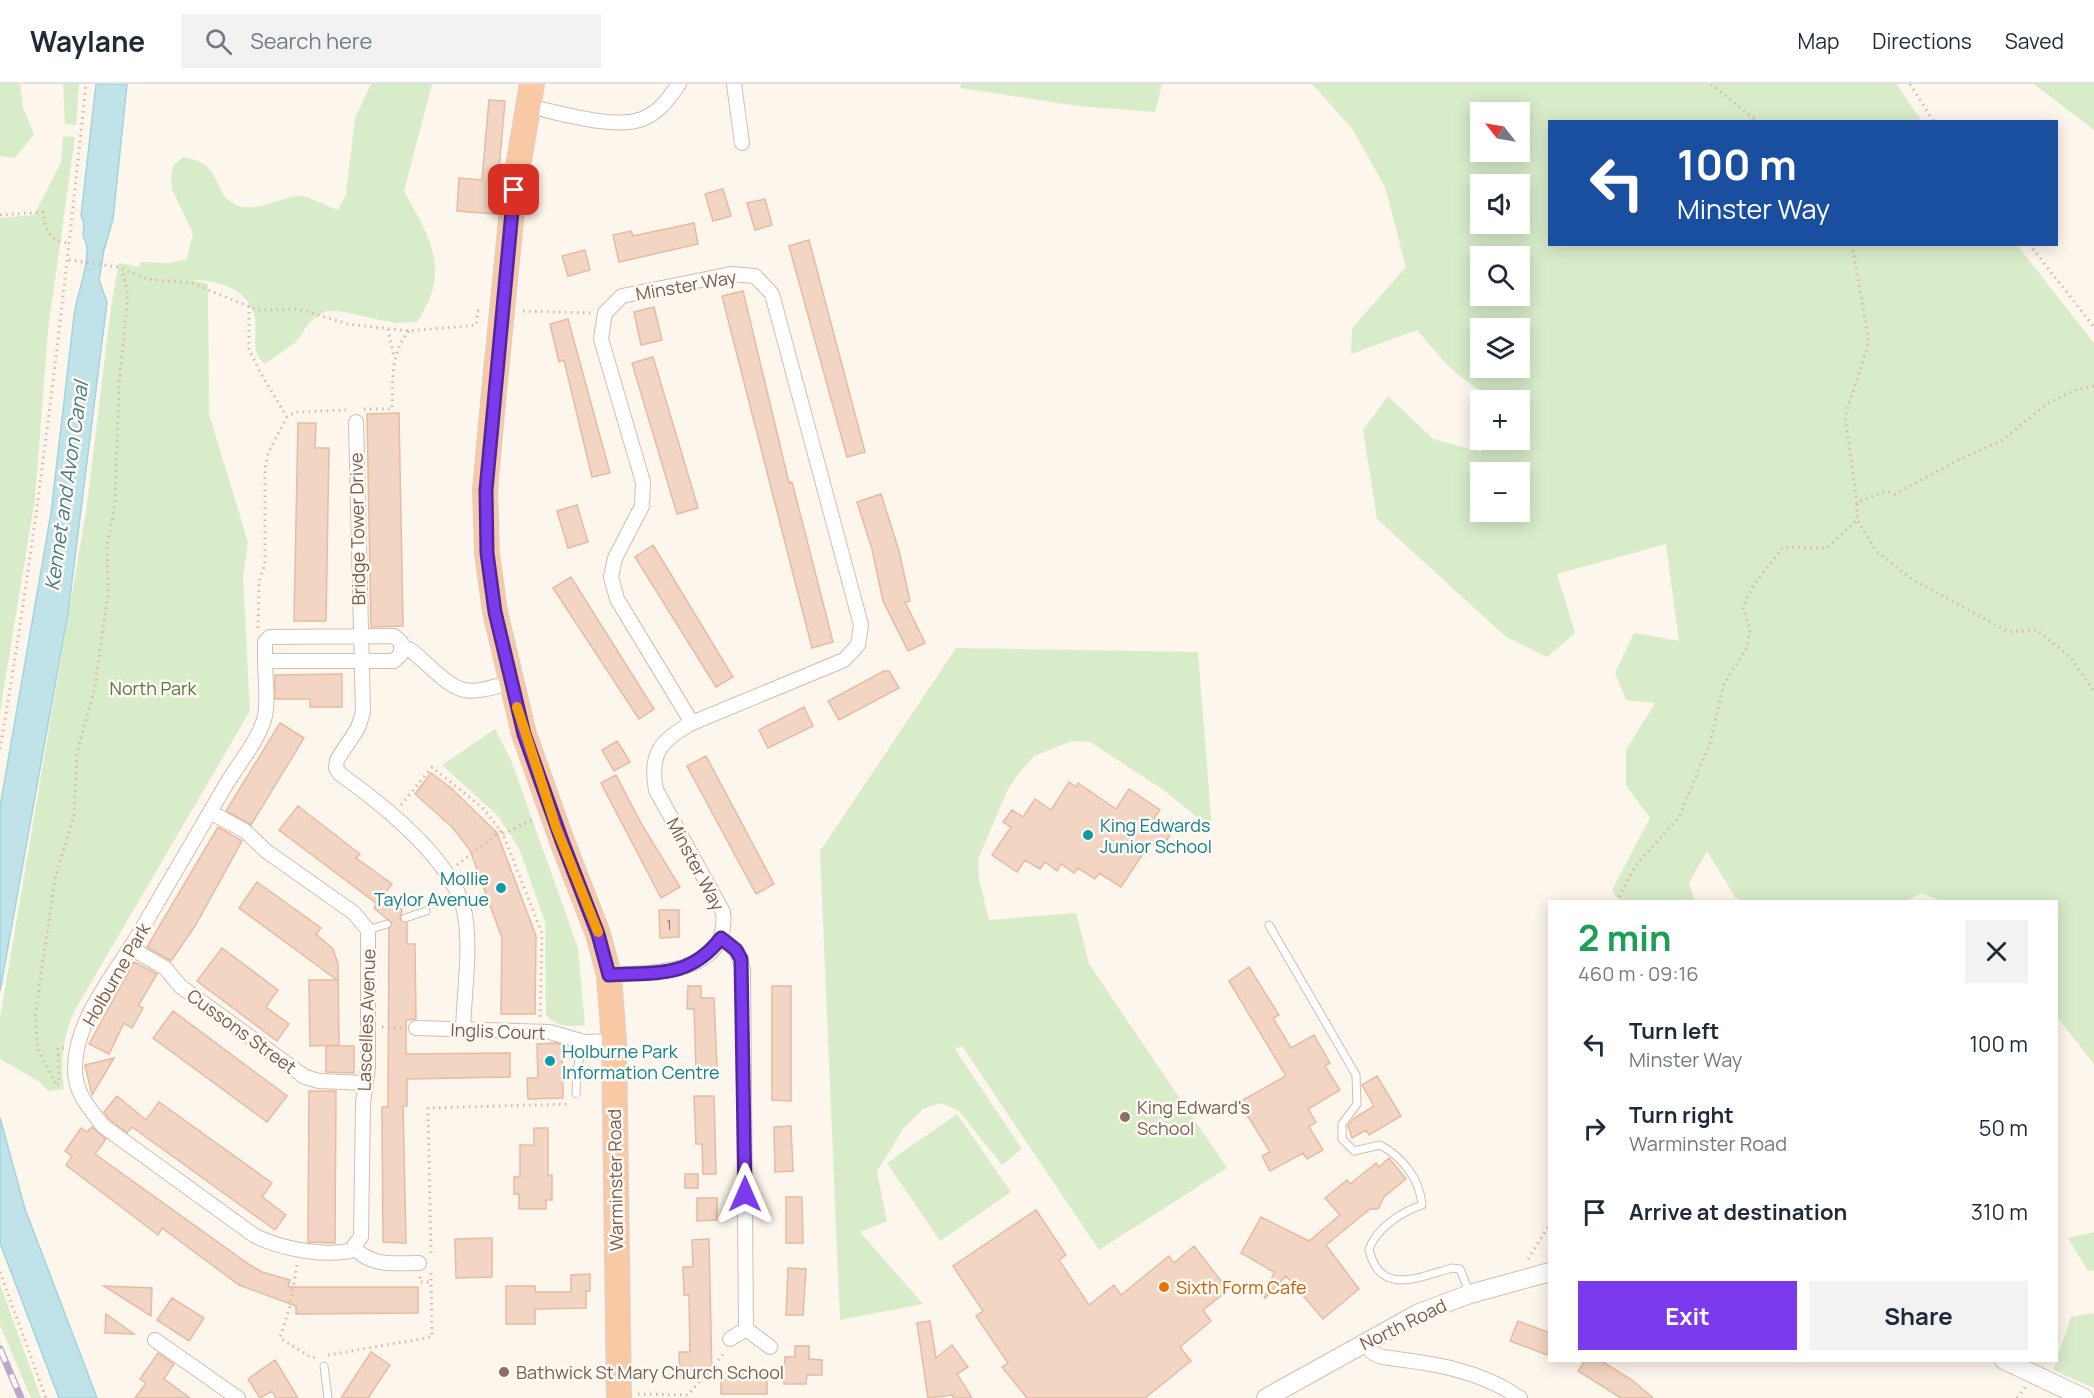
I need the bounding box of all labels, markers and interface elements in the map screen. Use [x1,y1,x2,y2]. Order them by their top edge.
search box [181,14,601,68]
text: Waylane [30,22,145,60]
icon: search [202,25,235,58]
text: Search here [250,26,372,56]
text: Map [1798,27,1839,55]
text: Directions [1872,27,1972,55]
text: Saved [2005,27,2064,55]
north arrow [1470,102,1530,162]
map controls [1470,102,1530,522]
text: 100 m [1677,135,1797,193]
icon: left [1578,144,1656,222]
pin [488,164,539,215]
icon: arrive [497,173,530,206]
button: sound [1470,174,1530,234]
text: Minster Way [1677,190,1830,227]
button: search [1470,246,1530,306]
street label: Minster Way [634,264,739,306]
button: layers [1470,318,1530,378]
water label: Kennet and Avon Canal [38,377,94,592]
button: + [1470,390,1530,450]
street label: Bridge Tower Drive [344,452,370,606]
button: − [1470,462,1530,522]
park label: North Park [110,676,197,700]
street label: Minster Way [661,813,731,915]
place label: King Edwards Junior School [1100,813,1212,858]
marker: King Edwards Junior School [1081,828,1095,842]
place label: Mollie Taylor Avenue [374,866,489,911]
marker: Mollie Taylor Avenue [494,881,508,895]
text: 2 min [1578,913,1672,962]
house number: 1 [666,914,672,935]
street label: Holburne Park [77,917,156,1030]
button: close [1965,920,2028,983]
street label: Lascelles Avenue [352,948,380,1092]
text: 460 m · 09:16 [1578,960,1699,987]
street label: Cussons Street [182,983,302,1079]
text: Turn left [1629,1016,1719,1046]
street label: Inglis Court [450,1017,546,1045]
icon: left [1578,1028,1611,1061]
text: 100 m [1970,1029,2028,1059]
place label: Holburne Park Information Centre [562,1039,720,1084]
text: Minster Way [1629,1046,1742,1073]
marker: Holburne Park Information Centre [543,1054,557,1068]
place label: King Edward's School [1137,1095,1250,1140]
text: Turn right [1629,1100,1734,1130]
street label: Warminster Road [602,1109,628,1251]
marker: King Edward's School [1118,1110,1132,1124]
icon: right [1578,1112,1611,1145]
text: 50 m [1979,1113,2028,1143]
text: Warminster Road [1629,1130,1787,1157]
position arrow [713,1162,777,1226]
icon: arrive [1578,1196,1611,1229]
text: Arrive at destination [1629,1197,1847,1227]
text: 310 m [1971,1197,2028,1227]
place label: Sixth Form Cafe [1176,1275,1307,1299]
marker: Sixth Form Cafe [1157,1280,1171,1294]
button: Exit [1578,1281,1797,1350]
button: Share [1809,1281,2028,1350]
street label: North Road [1356,1293,1450,1355]
place label: Bathwick St Mary Church School [516,1360,784,1384]
marker: Bathwick St Mary Church School [497,1365,511,1379]

